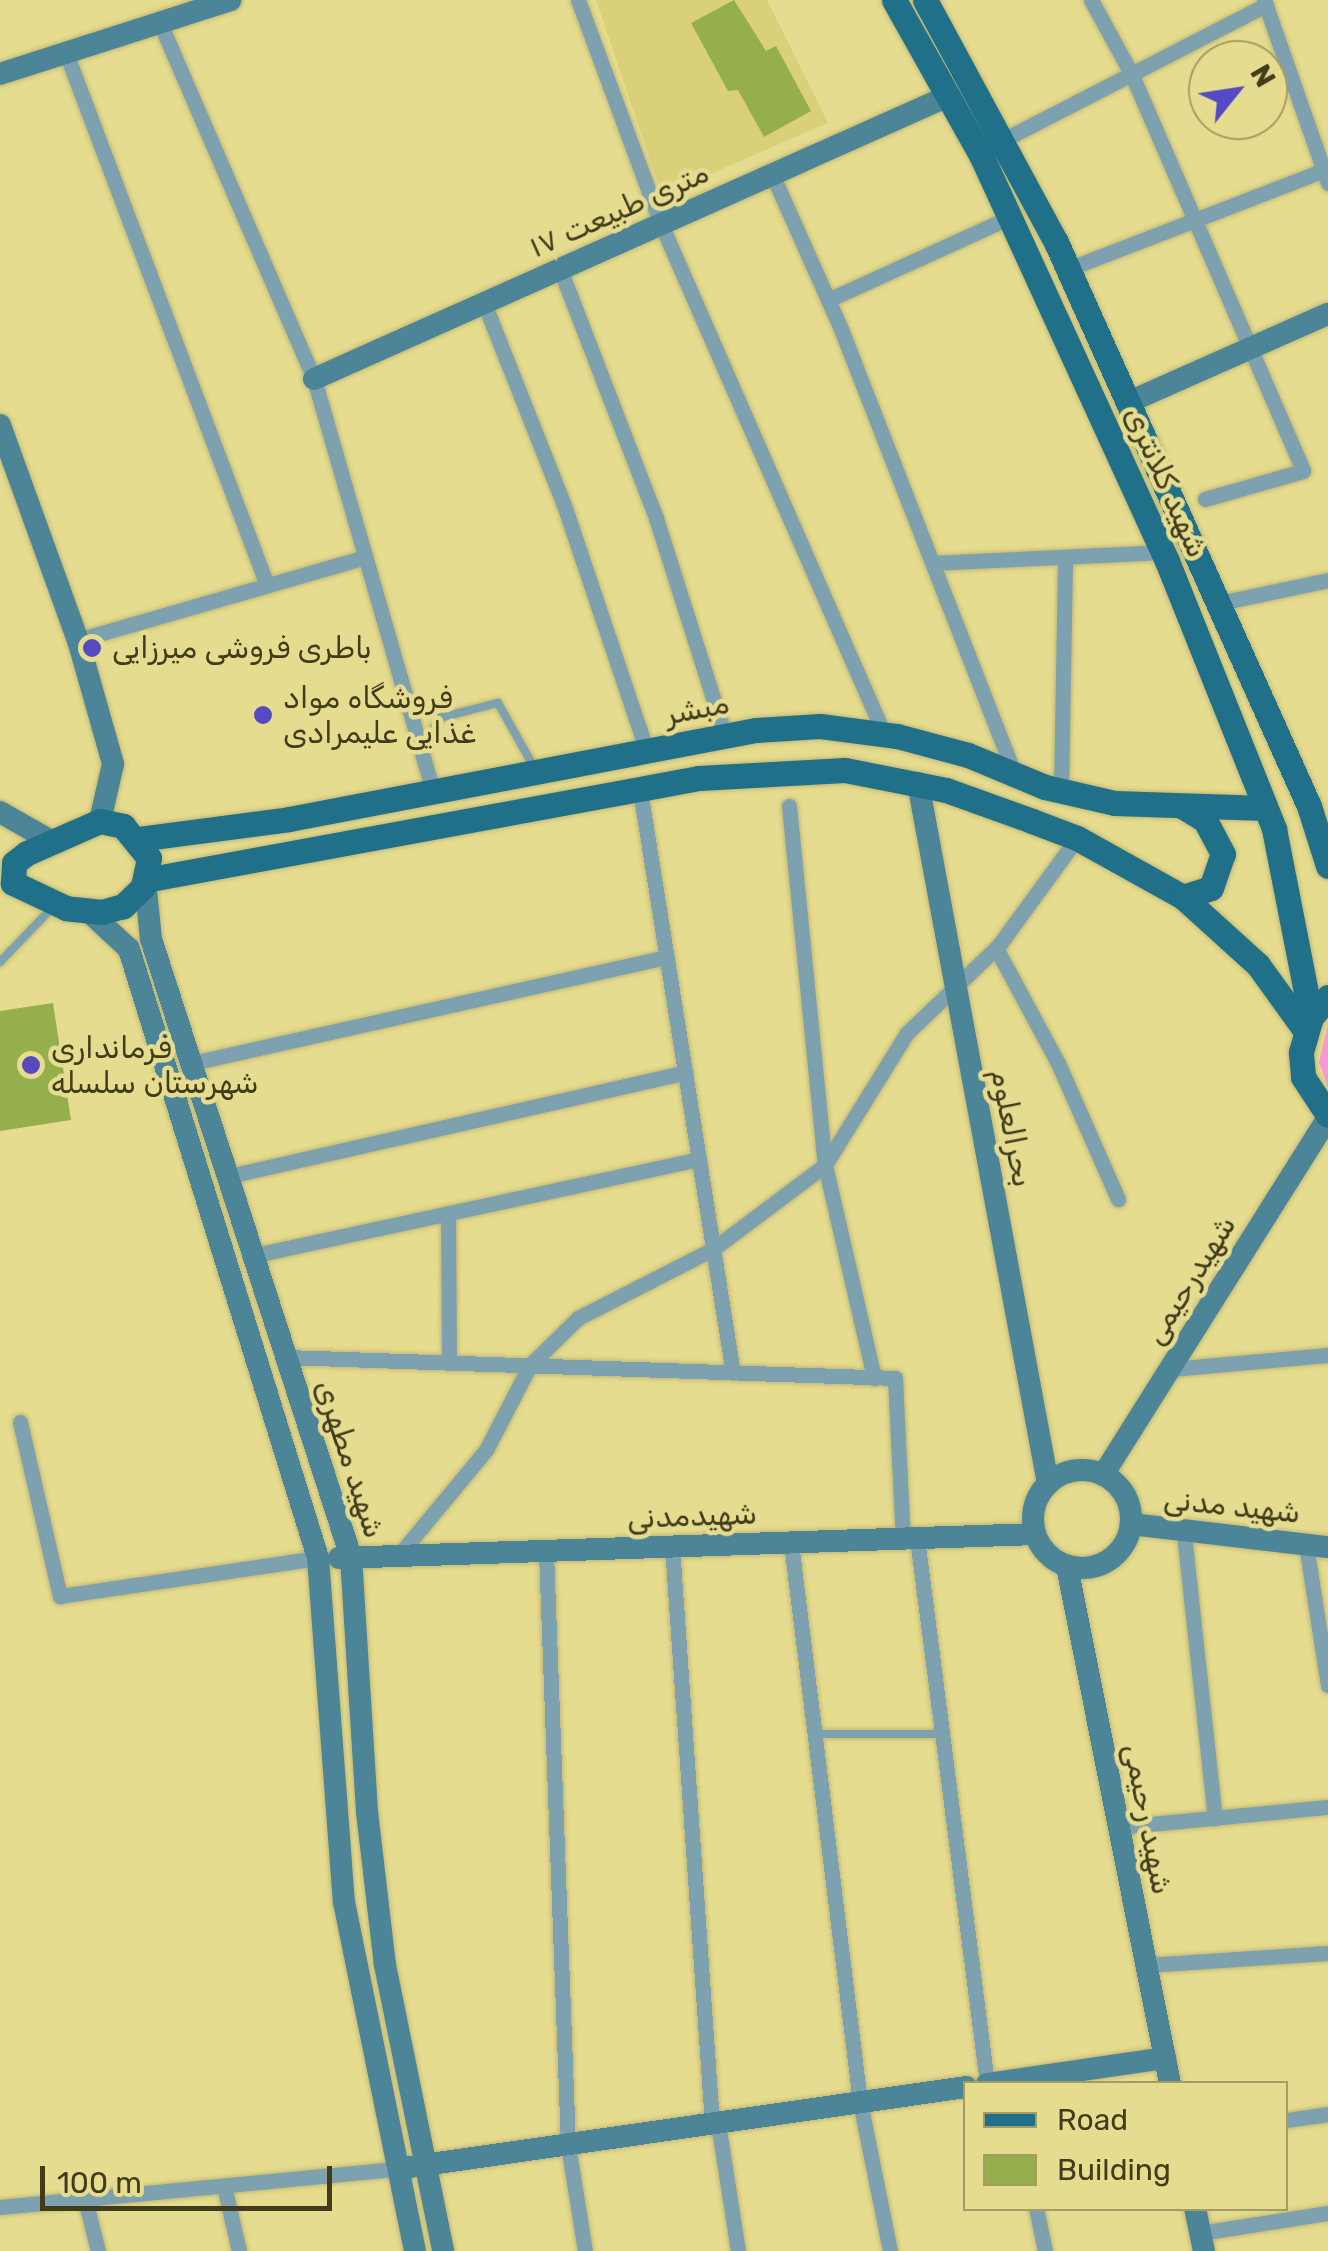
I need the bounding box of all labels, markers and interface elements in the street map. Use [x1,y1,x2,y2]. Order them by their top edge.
north arrow [1188,40,1288,140]
text: N [1243,59,1282,93]
street label: ۱۷ متری طبیعت [524,154,714,266]
street label: شهید کلانتری [1117,401,1215,563]
place label: باطری فروشی میرزایی [112,630,372,666]
marker: باطری فروشی میرزایی [81,637,103,659]
place label: فروشگاه مواد غذایی علیمرادی [283,680,476,750]
street label: مبشر [662,685,732,733]
marker: فروشگاه مواد غذایی علیمرادی [252,704,274,726]
place label: فرمانداری شهرستان سلسله [51,1030,259,1100]
marker: فرمانداری شهرستان سلسله [20,1054,42,1076]
street label: بحرالعلوم [983,1066,1041,1190]
street label: شهیدرحیمی [1136,1209,1244,1351]
street label: شهید مطهری [308,1375,392,1543]
street label: شهید مدنی [1162,1481,1302,1531]
street label: شهیدمدنی [626,1496,758,1536]
street label: شهید رحیمی [1116,1741,1180,1897]
legend [963,2081,1288,2211]
text: Road [1057,2102,1128,2138]
scale bar [45,2146,338,2208]
text: Building [1057,2152,1171,2188]
text: 100 m [57,2165,142,2201]

